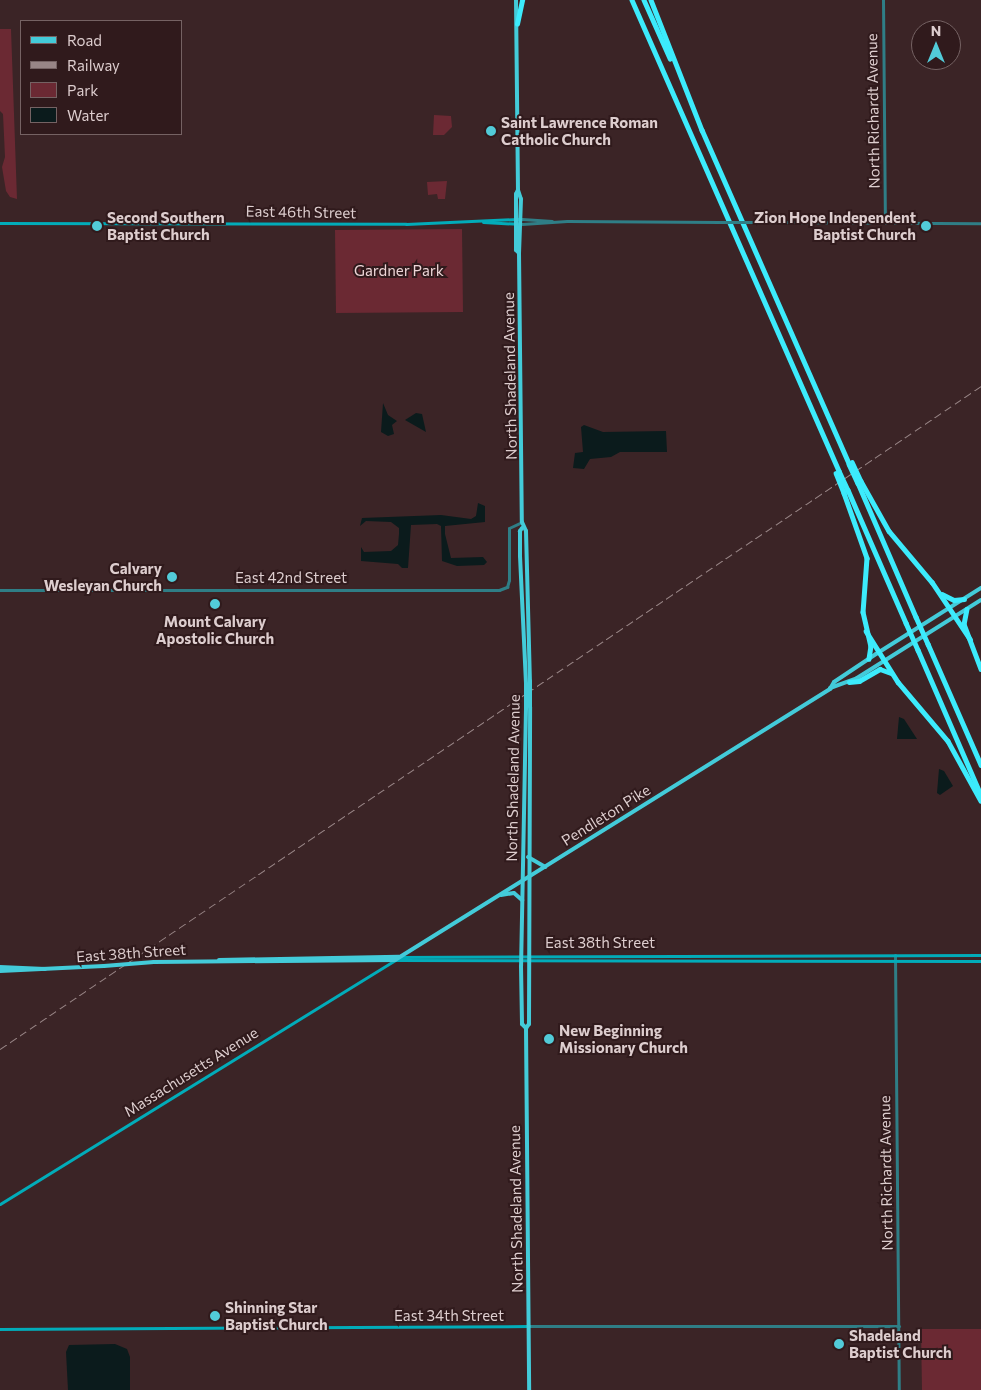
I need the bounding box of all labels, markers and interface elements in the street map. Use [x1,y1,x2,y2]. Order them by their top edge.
legend [20,20,182,135]
north arrow [911,20,961,70]
text: N [931,22,941,39]
text: Road [67,31,102,49]
street label: North Richardt Avenue [863,33,883,189]
text: Railway [67,56,120,74]
text: Park [67,81,98,99]
text: Water [67,106,109,124]
place label: Saint Lawrence Roman Catholic Church [501,113,658,148]
marker: Saint Lawrence Roman Catholic Church [485,125,497,137]
street label: East 46th Street [246,202,356,222]
place label: Second Southern Baptist Church [107,208,225,243]
place label: Zion Hope Independent Baptist Church [754,208,916,243]
marker: Second Southern Baptist Church [91,220,103,232]
marker: Zion Hope Independent Baptist Church [920,220,932,232]
park label: Gardner Park [354,262,444,280]
street label: North Shadeland Avenue [500,292,520,460]
place label: Calvary Wesleyan Church [44,559,162,594]
street label: East 42nd Street [235,569,347,587]
marker: Calvary Wesleyan Church [166,571,178,583]
marker: Mount Calvary Apostolic Church [209,598,221,610]
place label: Mount Calvary Apostolic Church [156,612,274,647]
street label: North Shadeland Avenue [503,694,523,862]
street label: Pendleton Pike [558,781,654,849]
street label: East 38th Street [545,934,655,952]
street label: East 38th Street [75,940,187,966]
place label: New Beginning Missionary Church [559,1021,688,1056]
street label: Massachusetts Avenue [121,1023,261,1121]
marker: New Beginning Missionary Church [543,1033,555,1045]
street label: North Richardt Avenue [876,1095,896,1251]
street label: North Shadeland Avenue [506,1125,526,1293]
place label: Shinning Star Baptist Church [225,1298,328,1333]
street label: East 34th Street [394,1307,504,1325]
marker: Shinning Star Baptist Church [209,1310,221,1322]
place label: Shadeland Baptist Church [849,1326,952,1361]
marker: Shadeland Baptist Church [833,1338,845,1350]

